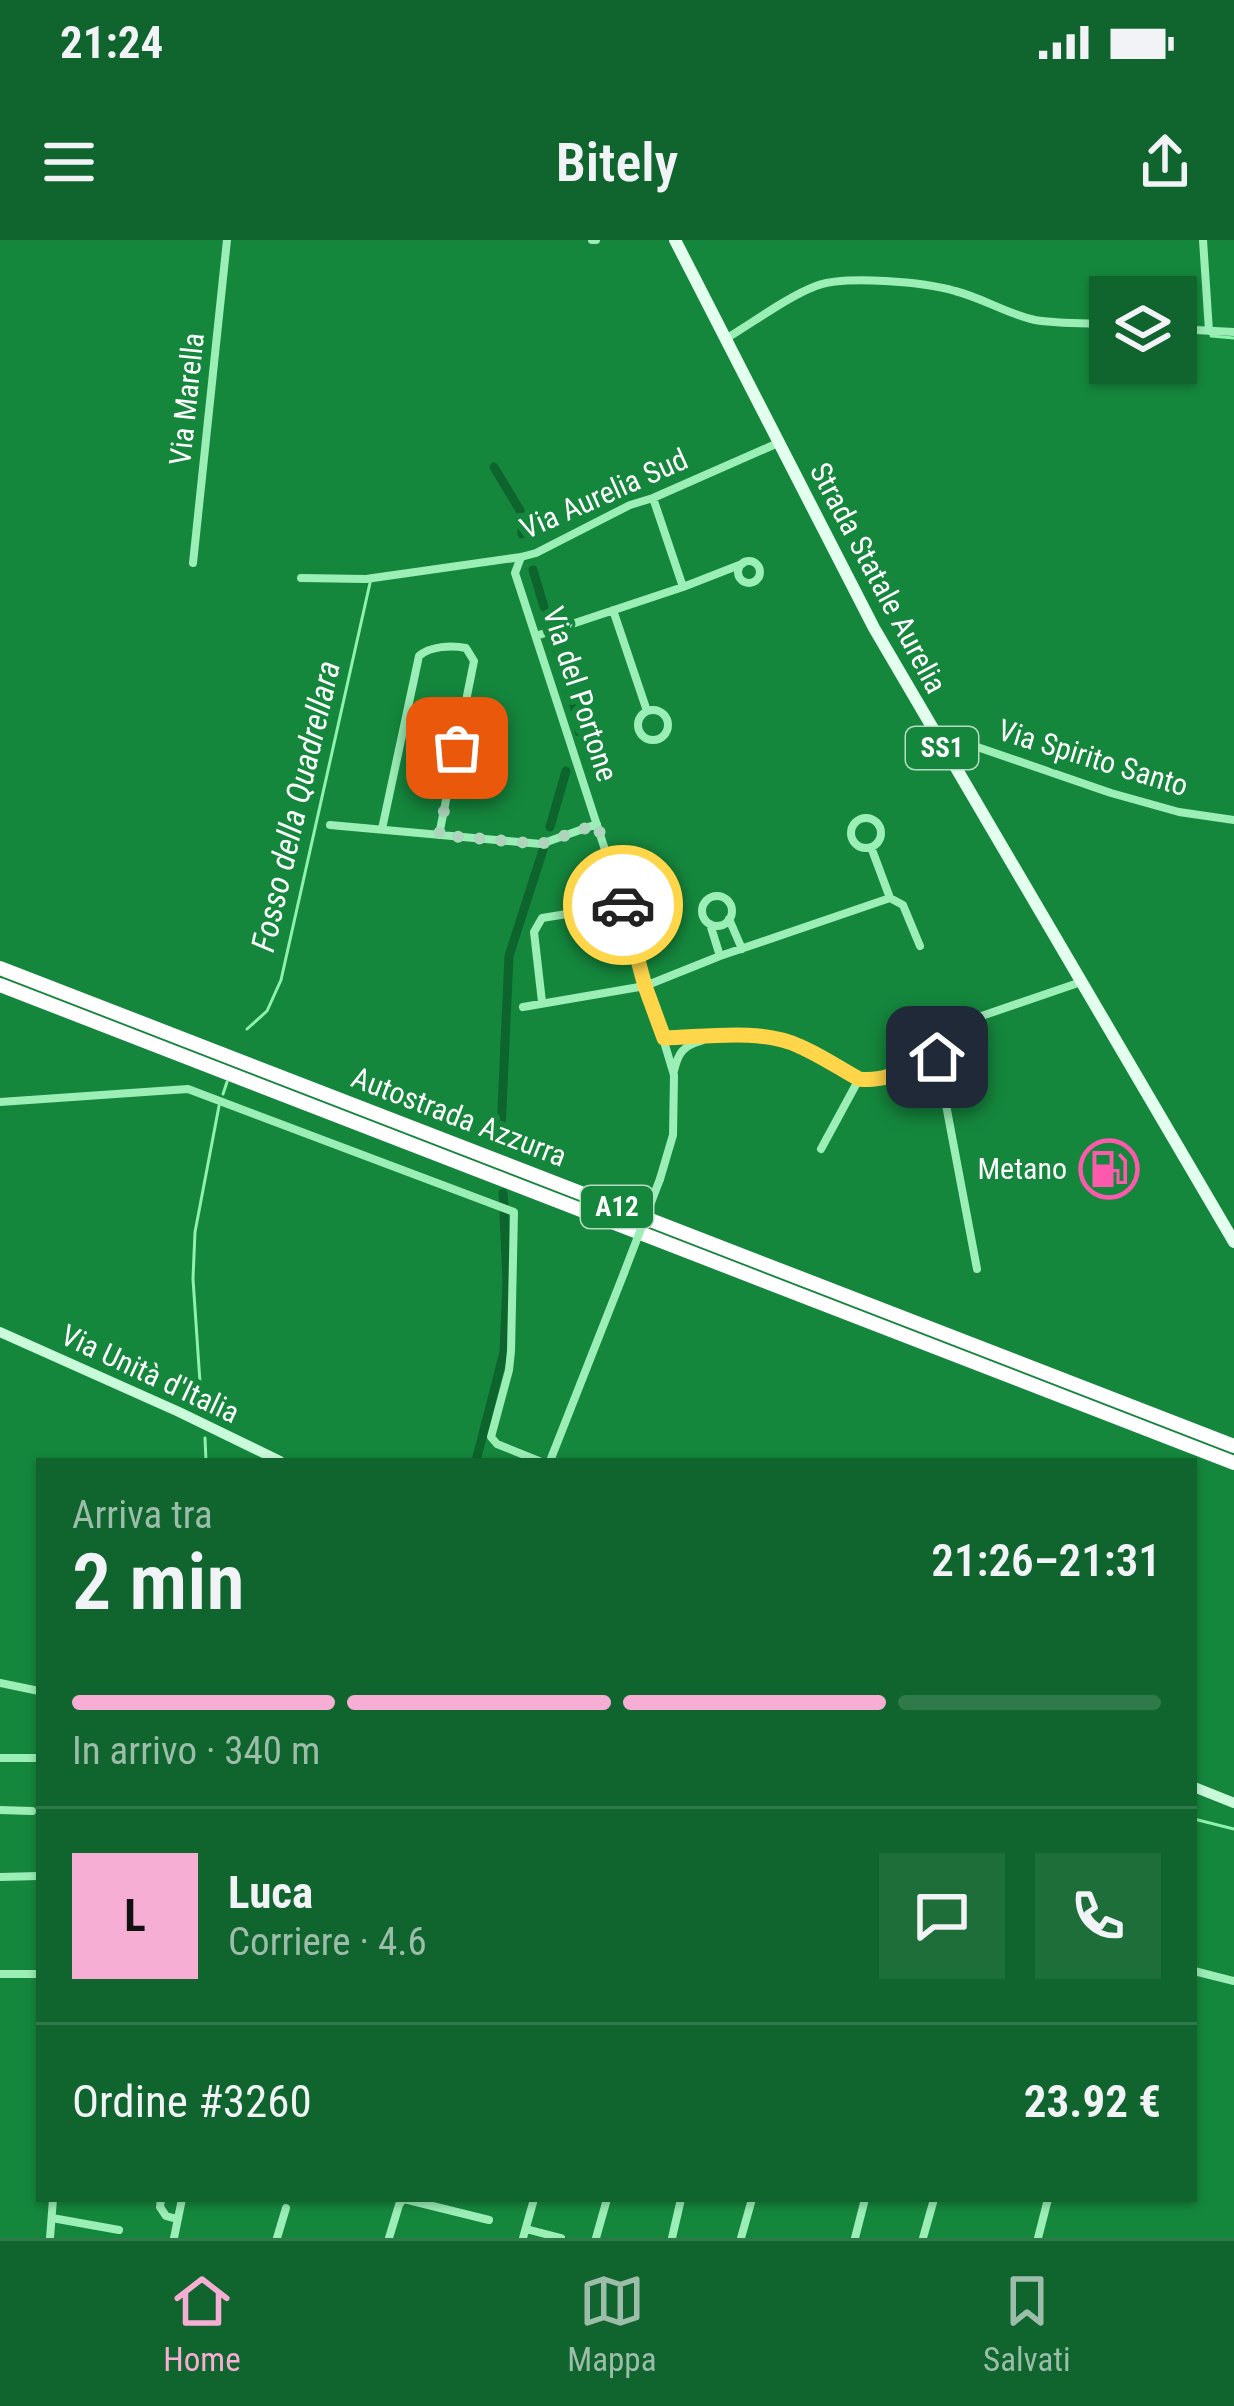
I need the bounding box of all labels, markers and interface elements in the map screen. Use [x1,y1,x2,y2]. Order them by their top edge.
text: 21:24 [60,16,163,69]
icon: menu [36,129,102,195]
icon: share [1132,129,1198,195]
text: Bitely [556,131,678,194]
map controls [1089,276,1197,384]
button: layers [1089,276,1197,384]
street label: Via Marella [162,331,211,467]
street label: Via Aurelia Sud [515,441,693,546]
street label: Strada Statale Aurelia [803,456,954,699]
street label: Via del Portone [536,602,625,785]
water label: Fosso della Quadrellara [243,657,348,955]
pin [406,697,508,799]
street label: Via Spirito Santo [994,712,1192,803]
icon: bag [424,715,490,781]
road number: SS1 [906,727,978,769]
courier [563,845,683,965]
icon: car [590,872,656,938]
pin [886,1006,988,1108]
icon: home [904,1024,970,1090]
street label: Autostrada Azzurra [347,1059,572,1174]
fuel station icon: Metano [1078,1138,1140,1200]
place label: Metano [977,1151,1067,1186]
road number: A12 [581,1186,653,1228]
street label: Via Unità d'Italia [56,1317,245,1430]
text: Arriva tra [72,1492,213,1538]
text: 21:26–21:31 [931,1534,1161,1587]
text: 2 min [72,1537,245,1628]
text: In arrivo · 340 m [72,1728,320,1774]
button: chat [879,1853,1005,1979]
button: phone [1035,1853,1161,1979]
text: Luca [228,1866,313,1919]
text: L [124,1889,146,1942]
text: Corriere · 4.6 [228,1919,427,1965]
text: Ordine #3260 [72,2075,312,2128]
text: 23.92 € [1024,2075,1161,2128]
tab: Home [163,2268,241,2379]
tab: Mappa [567,2268,656,2379]
tab: Salvati [983,2268,1071,2379]

